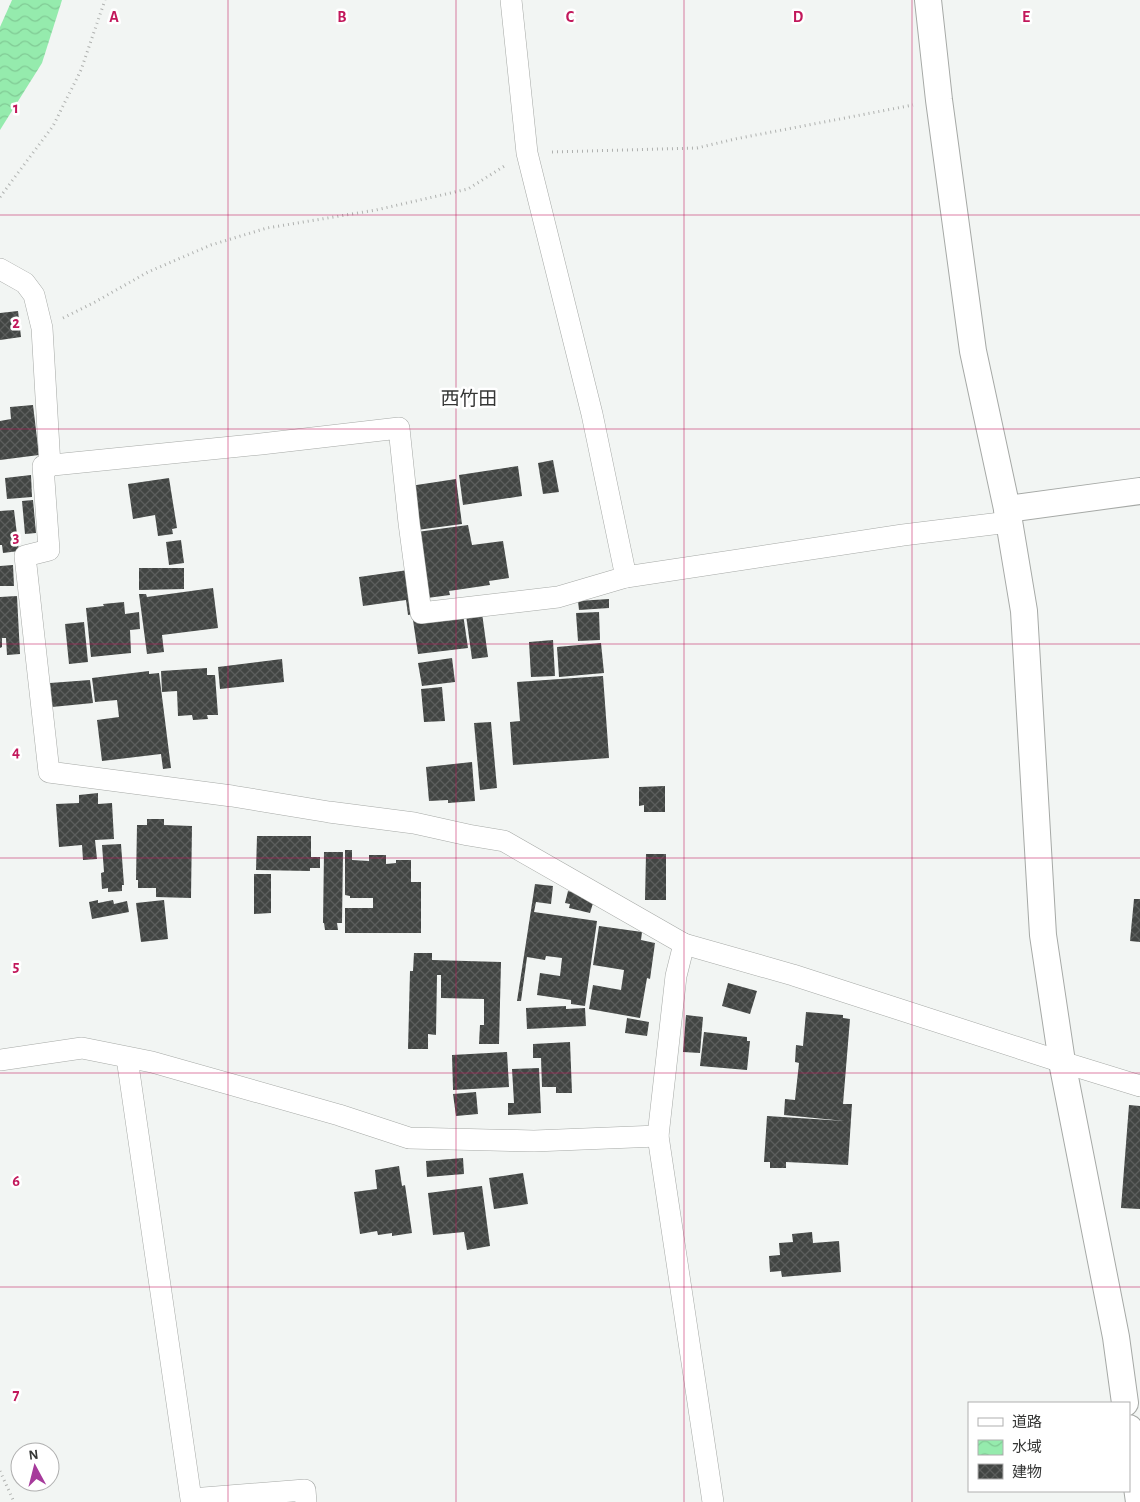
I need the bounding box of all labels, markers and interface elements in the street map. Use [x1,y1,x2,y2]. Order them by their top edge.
text: A [109,9,119,25]
text: B [337,9,347,25]
text: C [566,9,575,25]
text: D [793,9,804,25]
text: E [1022,9,1030,25]
text: 1 [13,100,19,116]
text: 2 [12,315,20,331]
district label: 西竹田 [440,388,498,409]
text: 3 [13,529,20,545]
text: 4 [12,744,20,760]
text: 5 [13,958,20,974]
text: 6 [12,1173,20,1189]
text: 7 [13,1387,20,1403]
legend [968,1402,1130,1492]
text: 道路 [1012,1414,1042,1430]
text: 水域 [1012,1439,1042,1455]
north arrow [10,1442,60,1492]
text: N [28,1448,39,1463]
text: 建物 [1012,1464,1042,1480]

